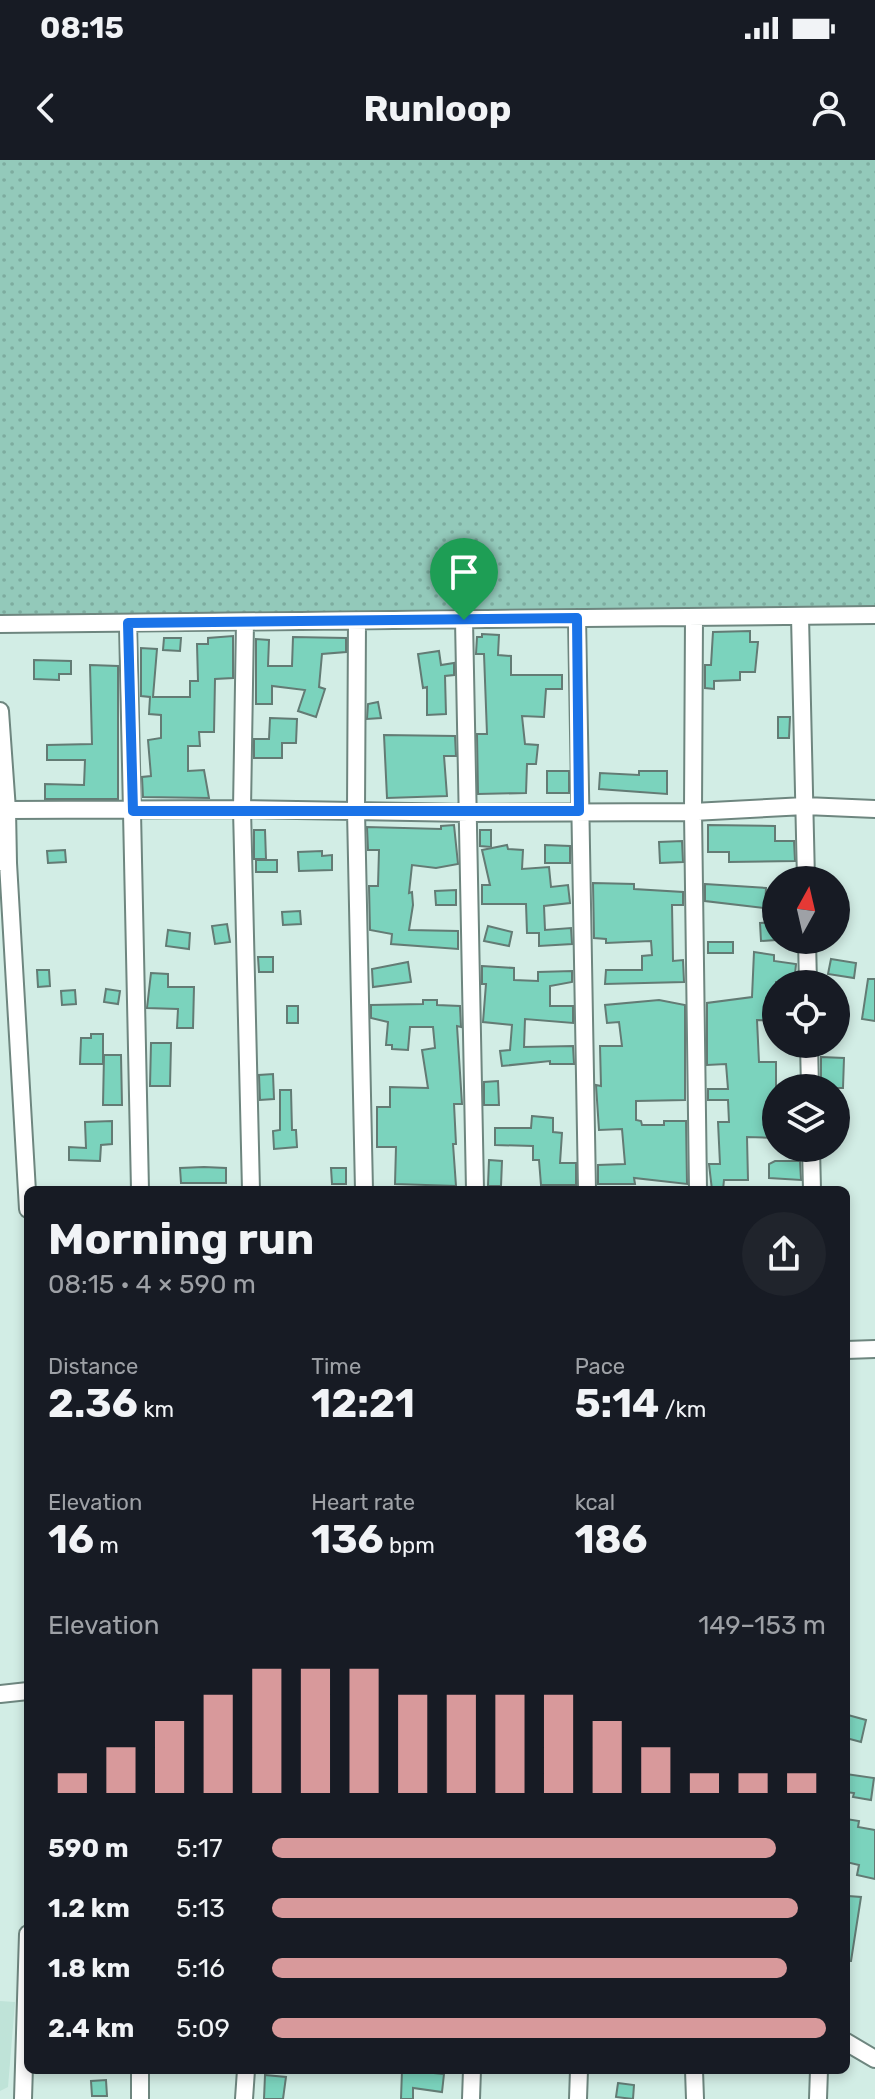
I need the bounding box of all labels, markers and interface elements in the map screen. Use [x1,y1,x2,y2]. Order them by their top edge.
text: 08:15 [40,10,124,46]
icon: back [24,86,68,130]
icon: person [807,86,851,130]
text: Runloop [363,87,512,130]
pin [430,538,498,620]
icon: arrive [442,550,486,594]
north arrow [762,866,850,954]
map controls [762,866,850,1162]
button: locate [762,970,850,1058]
button: layers [762,1074,850,1162]
button: share [742,1212,826,1296]
text: Morning run [48,1213,314,1265]
text: 08:15 · 4 × 590 m [48,1269,256,1300]
text: Distance [48,1353,138,1380]
text: Time [311,1353,361,1380]
text: Pace [575,1353,625,1380]
text: 2.36 [48,1380,138,1427]
text: 12:21 [311,1380,415,1427]
text: 5:14 [575,1380,659,1427]
text: km [138,1396,174,1423]
text: /km [659,1396,706,1423]
text: Elevation [48,1489,142,1516]
text: Heart rate [311,1489,415,1516]
text: kcal [575,1489,615,1516]
text: 16 [48,1516,94,1563]
text: 136 [311,1516,384,1563]
text: 186 [575,1516,648,1563]
text: m [94,1532,119,1559]
text: bpm [384,1532,435,1559]
text: Elevation [48,1610,159,1641]
text: 149–153 m [698,1610,826,1641]
text: 590 m [48,1833,129,1864]
text: 5:17 [176,1833,223,1864]
text: 1.2 km [48,1893,130,1924]
text: 5:13 [176,1893,225,1924]
text: 1.8 km [48,1953,130,1984]
text: 5:16 [176,1953,225,1984]
text: 2.4 km [48,2013,134,2044]
text: 5:09 [176,2013,230,2044]

